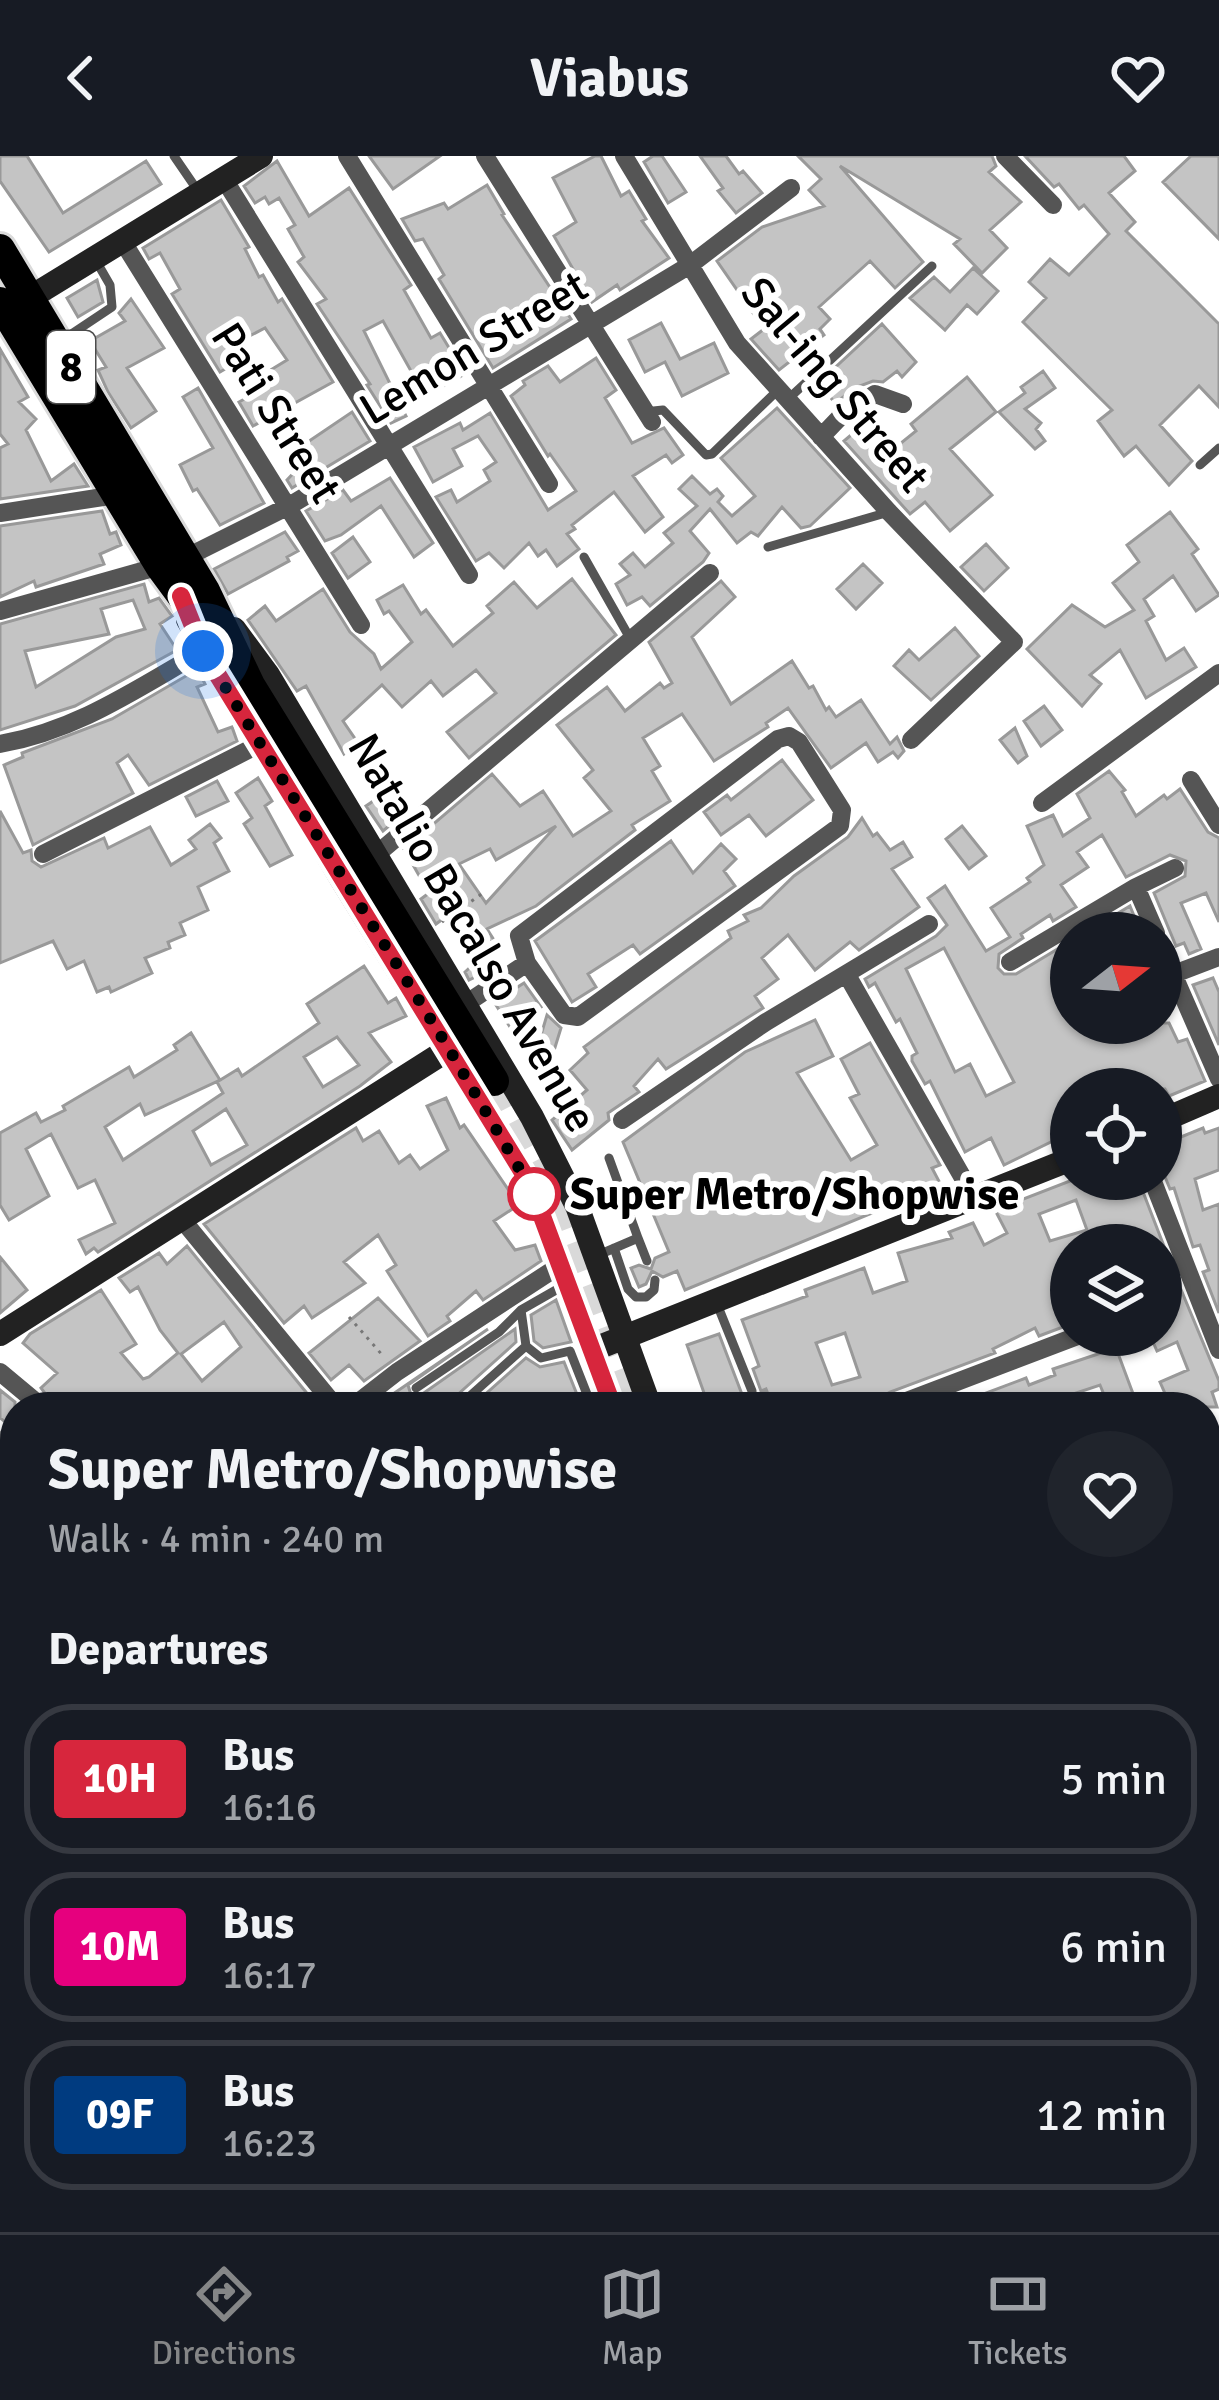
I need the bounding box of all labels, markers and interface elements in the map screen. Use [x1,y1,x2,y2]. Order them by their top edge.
icon: back [48,45,114,111]
text: Viabus [530,45,689,112]
icon: heart [1105,45,1171,111]
street label: Lemon Street [350,259,598,437]
street label: Sal-ing Street [729,266,941,504]
street label: Pati Street [199,313,353,513]
road number: 8 [47,331,95,403]
your location [173,621,233,681]
street label: Natalio Bacalso Avenue [335,724,609,1142]
north arrow [1050,912,1182,1044]
map controls [1050,912,1182,1356]
button: locate [1050,1068,1182,1200]
place label: Super Metro/Shopwise [570,1167,1019,1222]
marker: Super Metro/Shopwise [509,1169,559,1219]
button: layers [1050,1224,1182,1356]
button: heart [1047,1431,1173,1557]
text: Super Metro/Shopwise [48,1434,617,1505]
text: Walk · 4 min · 240 m [48,1515,384,1563]
text: Departures [48,1622,268,1677]
text: Bus [222,1728,294,1783]
text: 5 min [1060,1752,1167,1807]
text: 10H [83,1753,157,1804]
text: 16:16 [222,1783,317,1831]
text: Bus [222,1896,294,1951]
text: 6 min [1060,1920,1167,1975]
text: 10M [80,1921,160,1972]
text: 16:17 [222,1951,317,1999]
text: Bus [222,2064,294,2119]
text: 12 min [1036,2088,1167,2143]
text: 09F [86,2089,154,2140]
text: 16:23 [222,2119,317,2167]
tab: Directions [152,2261,296,2374]
tab: Map [599,2261,665,2374]
tab: Tickets [968,2261,1067,2374]

